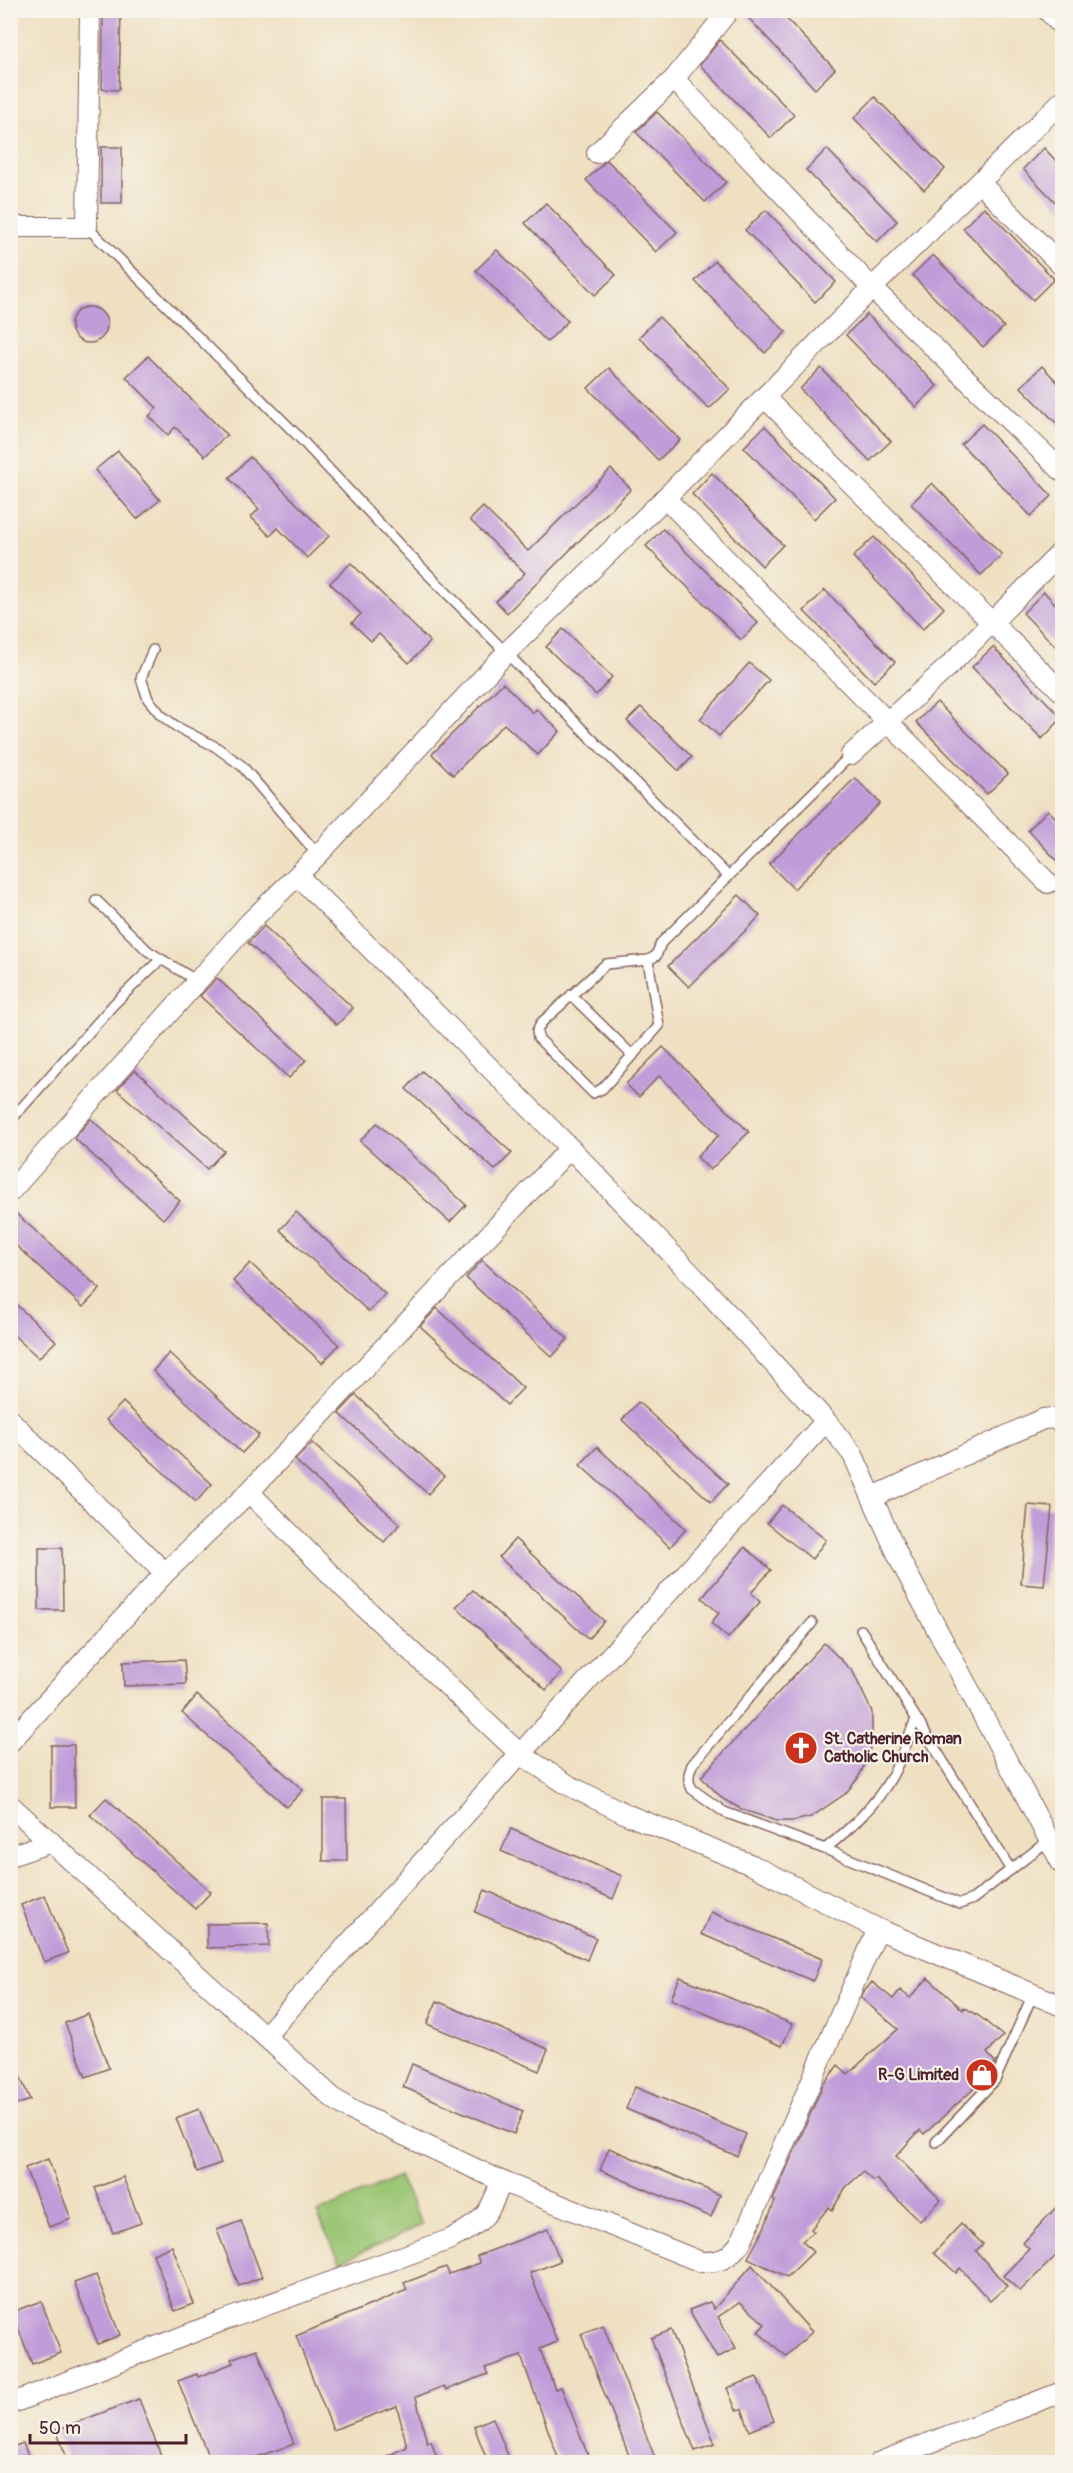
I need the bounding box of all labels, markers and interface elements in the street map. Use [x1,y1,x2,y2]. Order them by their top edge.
place label: St. Catherine Roman Catholic Church [824,1729,962,1767]
church icon: St. Catherine Roman Catholic Church [783,1730,819,1766]
shop icon: R-G Limited [964,2057,1000,2093]
place label: R-G Limited [878,2065,959,2085]
scale bar [30,2407,186,2445]
text: 50 m [39,2417,81,2440]

